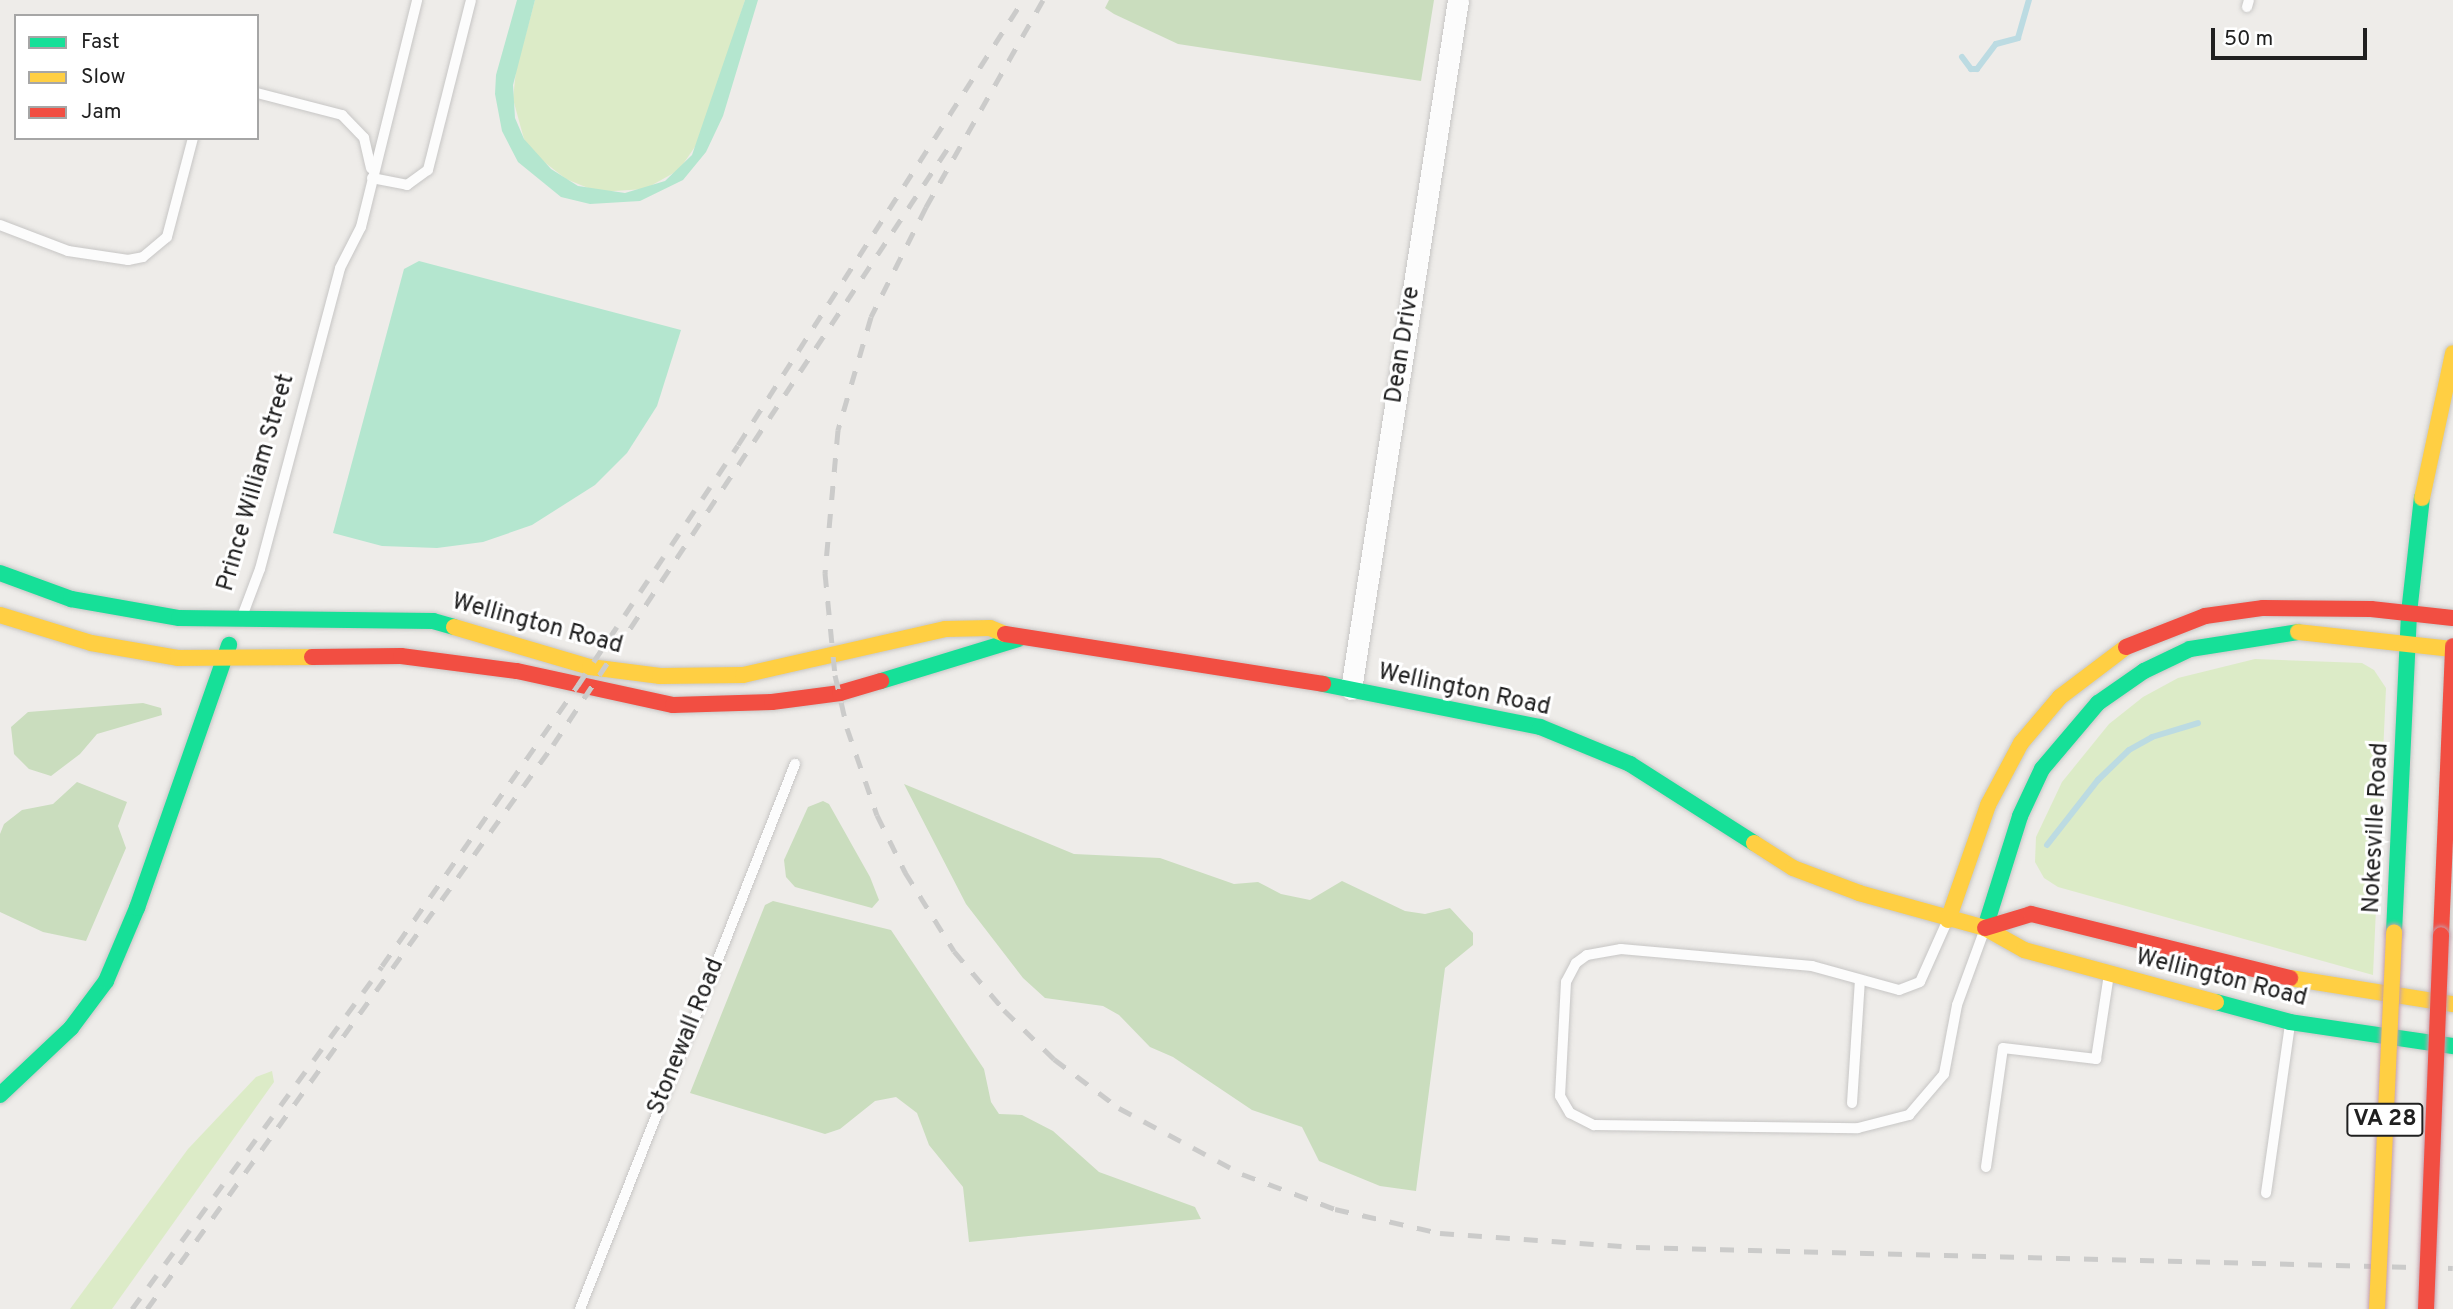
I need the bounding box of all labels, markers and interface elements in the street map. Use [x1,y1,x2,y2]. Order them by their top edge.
legend [14,14,259,140]
scale bar [2215,14,2371,58]
text: 50 m [2224,26,2273,53]
text: Fast [81,29,120,56]
text: Slow [81,64,126,91]
text: Jam [81,99,122,126]
street label: Dean Drive [1381,285,1427,405]
street label: Prince William Street [212,371,302,595]
street label: Wellington Road [449,588,625,662]
street label: Wellington Road [1375,659,1553,723]
street label: Nokesville Road [2358,742,2396,914]
street label: Wellington Road [2132,944,2310,1014]
street label: Stonewall Road [643,955,731,1119]
road number: VA 28 [2345,1100,2425,1140]

